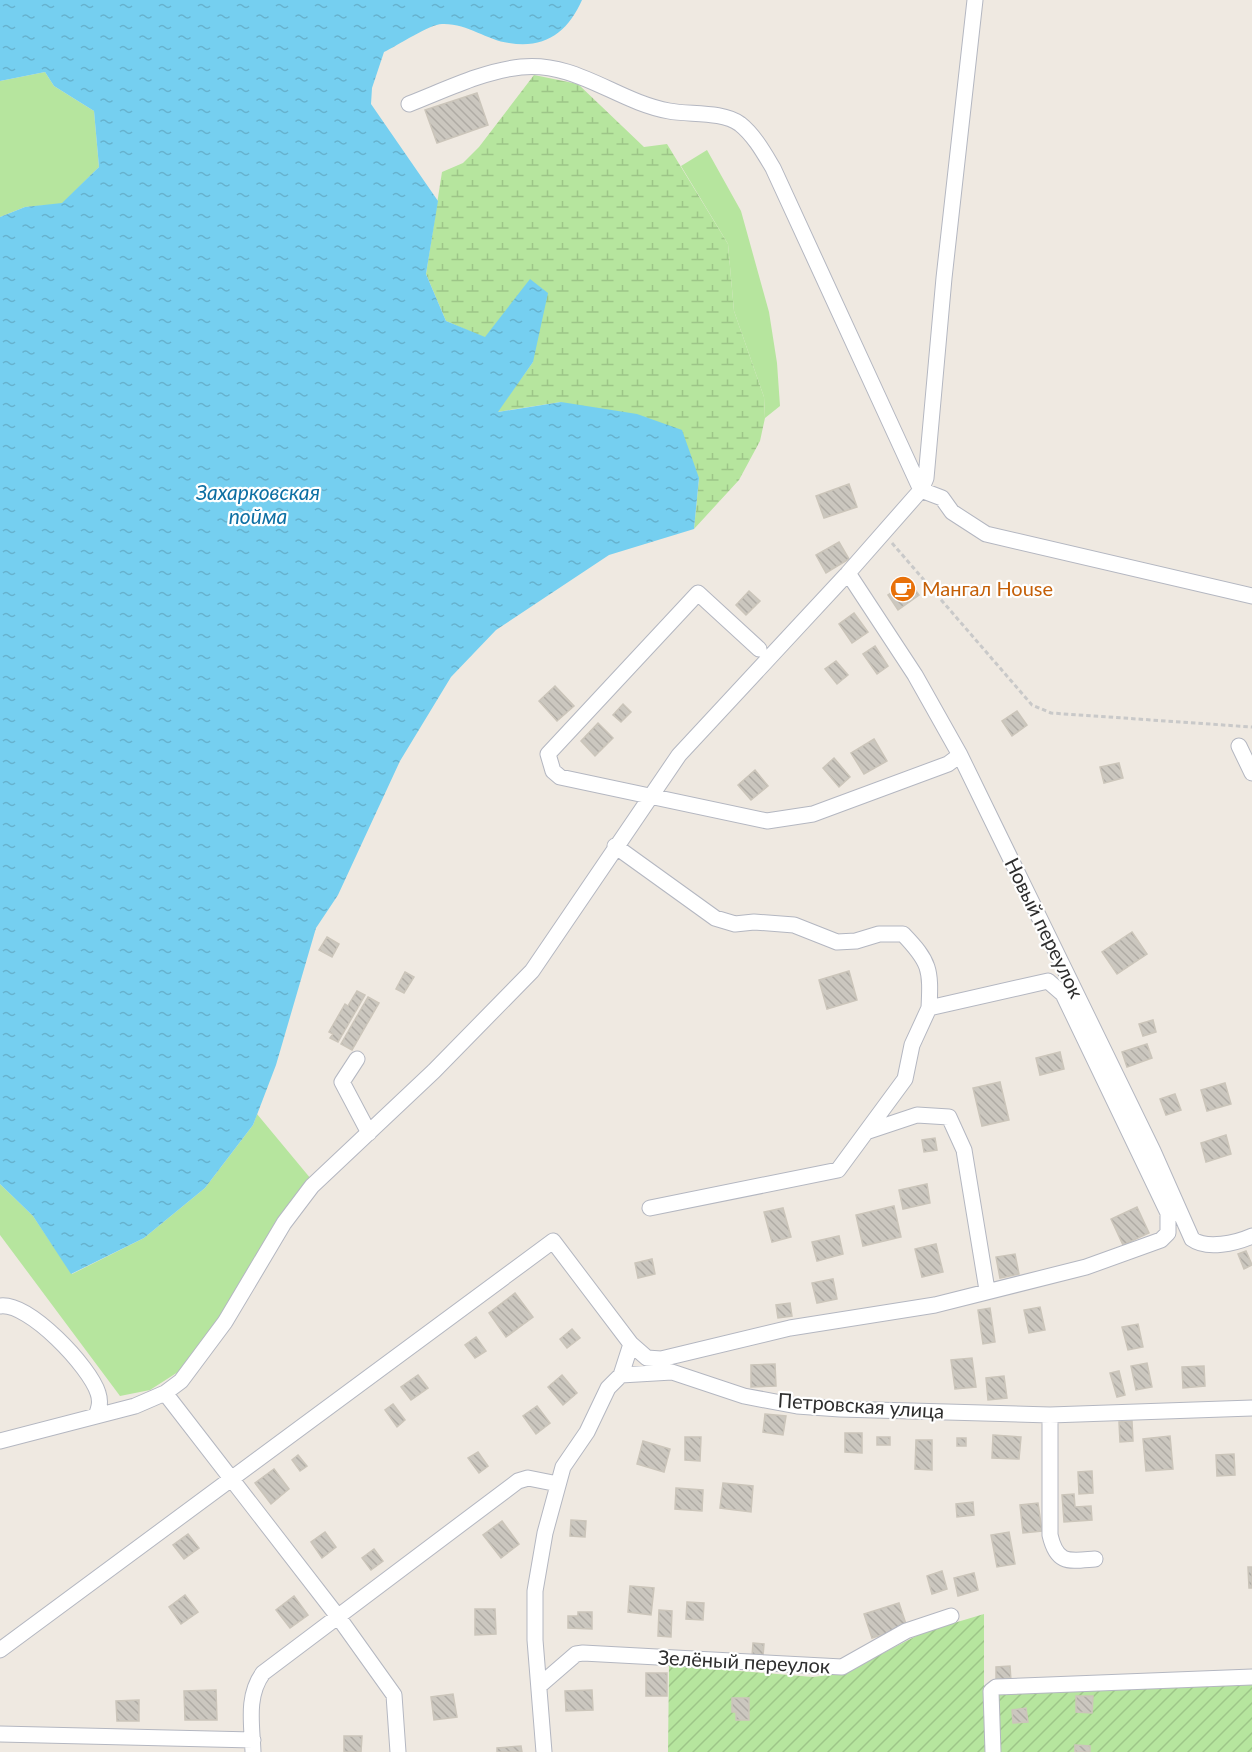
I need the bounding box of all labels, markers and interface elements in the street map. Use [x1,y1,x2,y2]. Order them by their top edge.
water label: Захарковская пойма [195,479,320,528]
cafe icon: Мангал House [888,574,918,604]
place label: Мангал House [922,576,1053,600]
street label: Новый переулок [1000,853,1090,1002]
street label: Петровская улица [777,1387,945,1423]
street label: Зелёный переулок [657,1645,832,1678]

